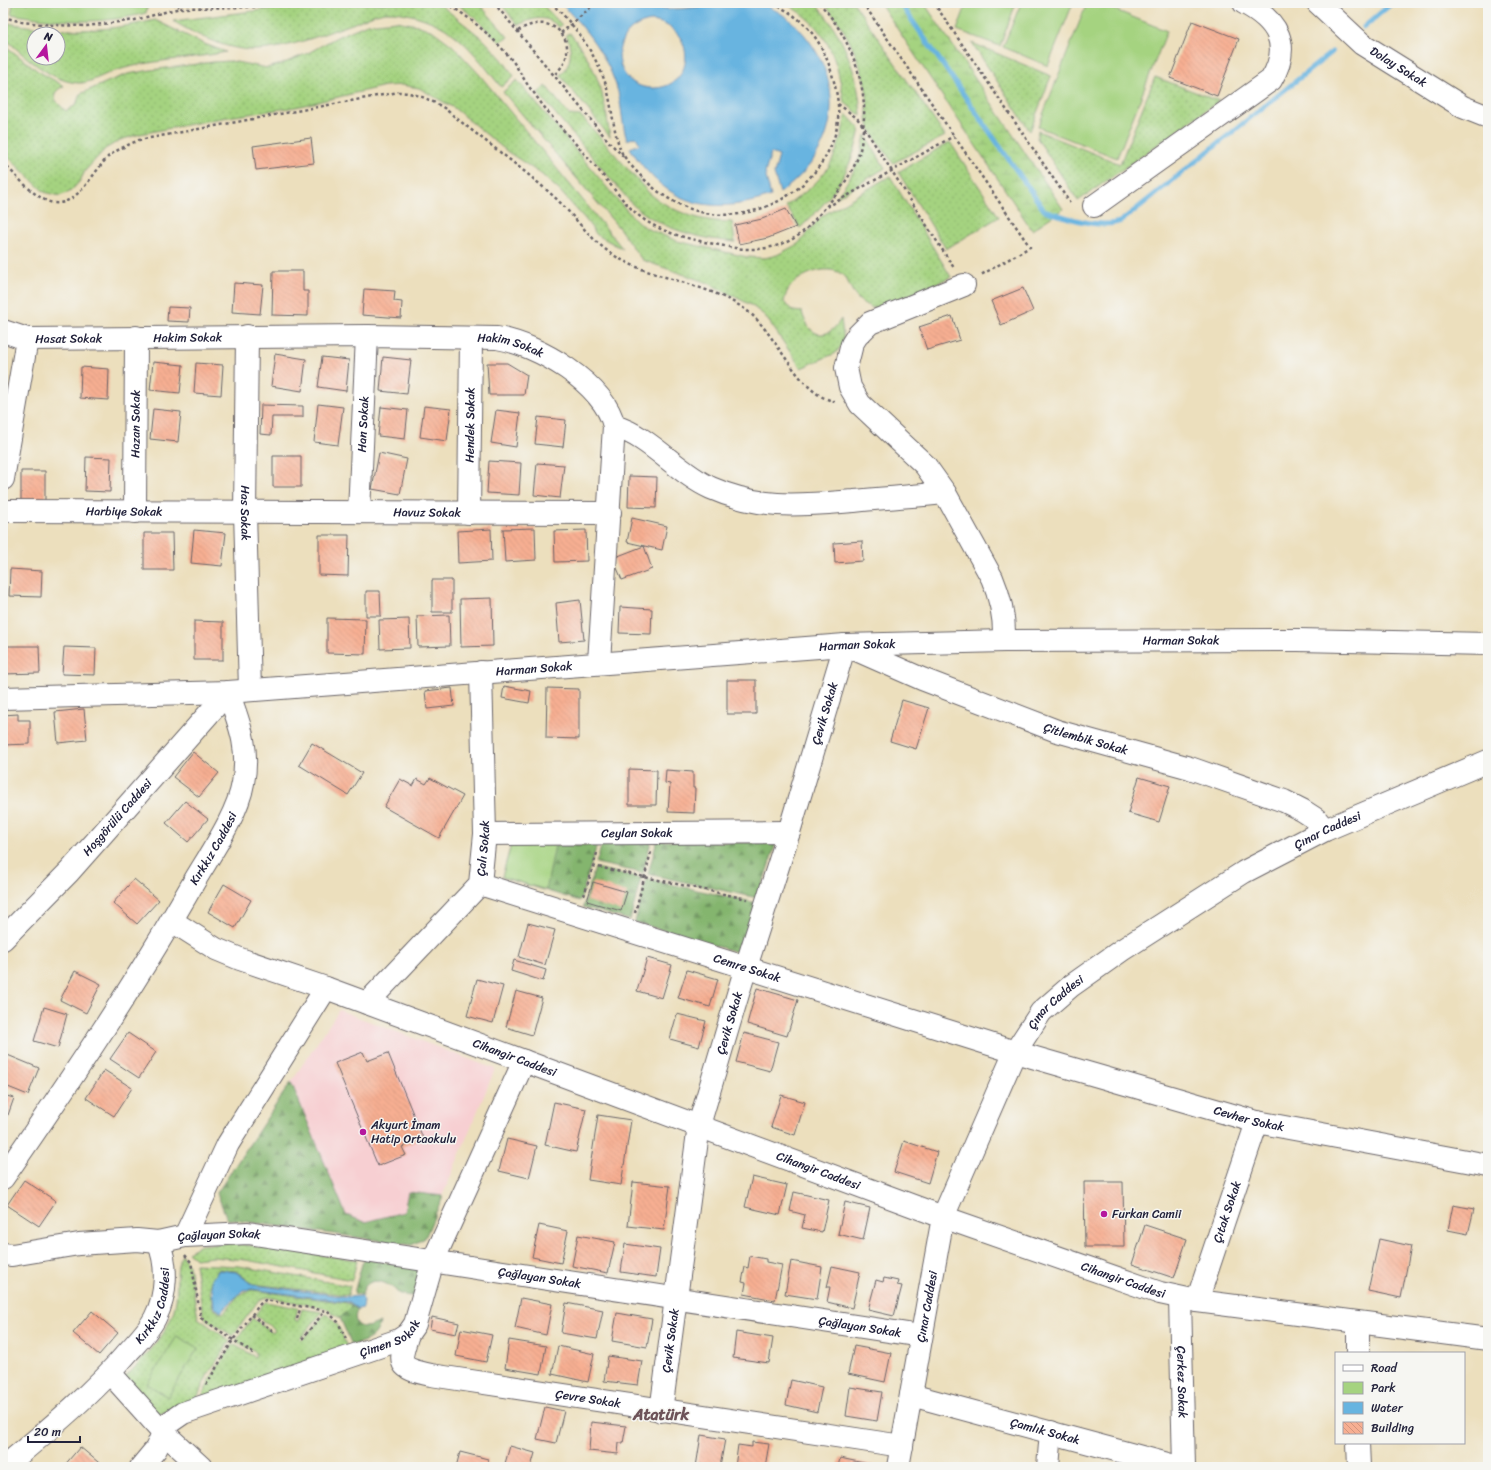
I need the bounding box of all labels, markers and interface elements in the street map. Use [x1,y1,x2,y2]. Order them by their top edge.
north arrow [26,26,66,66]
text: N [41,26,55,47]
street label: Dolay Sokak [1365,40,1432,93]
street label: Hakim Sokak [153,326,223,349]
street label: Hasat Sokak [35,327,103,350]
street label: Hakim Sokak [477,327,548,364]
street label: Hendek Sokak [459,387,481,463]
street label: Hazan Sokak [124,389,147,458]
street label: Han Sokak [351,395,375,453]
street label: Has Sokak [234,485,257,541]
street label: Harbiye Sokak [86,500,163,523]
street label: Havuz Sokak [393,501,461,524]
street label: Harman Sokak [1143,629,1220,652]
street label: Harman Sokak [818,633,896,658]
street label: Harman Sokak [495,655,574,683]
street label: Çevik Sokak [805,679,845,747]
street label: Çitlembik Sokak [1041,716,1131,761]
street label: Hoşgörülü Caddesi [77,773,158,861]
street label: Çınar Caddesi [1290,805,1365,855]
street label: Kırkkız Caddesi [183,808,244,889]
street label: Çalı Sokak [470,820,496,877]
street label: Ceylan Sokak [601,822,673,844]
street label: Cemre Sokak [711,947,784,989]
street label: Çınar Caddesi [1022,969,1089,1034]
street label: Çevik Sokak [710,988,749,1057]
street label: Cihangir Caddesi [469,1032,561,1083]
street label: Cevher Sokak [1211,1099,1287,1138]
place label: Akyurt İmam Hatip Ortaokulu [370,1114,457,1150]
marker: Akyurt İmam Hatip Ortaokulu [358,1127,368,1137]
street label: Cihangir Caddesi [773,1145,864,1197]
street label: Çıtak Sokak [1206,1177,1248,1246]
place label: Furkan Camii [1112,1203,1182,1225]
marker: Furkan Camii [1099,1209,1109,1219]
street label: Çağlayan Sokak [175,1222,263,1248]
street label: Cihangir Caddesi [1078,1255,1168,1305]
street label: Çağlayan Sokak [497,1260,583,1295]
street label: Kırkkız Caddesi [129,1266,176,1349]
street label: Çınar Caddesi [910,1268,944,1344]
street label: Çevik Sokak [655,1307,686,1374]
street label: Çağlayan Sokak [817,1309,903,1344]
street label: Çimen Sokak [356,1317,427,1364]
street label: Çerkez Sokak [1170,1346,1194,1419]
legend [1335,1352,1465,1444]
text: Road [1371,1357,1398,1379]
text: Park [1371,1377,1396,1399]
street label: Çevre Sokak [554,1383,623,1415]
text: Water [1371,1397,1404,1419]
district label: Atatürk [632,1400,690,1429]
street label: Çamlık Sokak [1008,1411,1083,1451]
text: Building [1371,1417,1414,1439]
scale bar [28,1418,80,1444]
text: 20 m [34,1421,61,1443]

